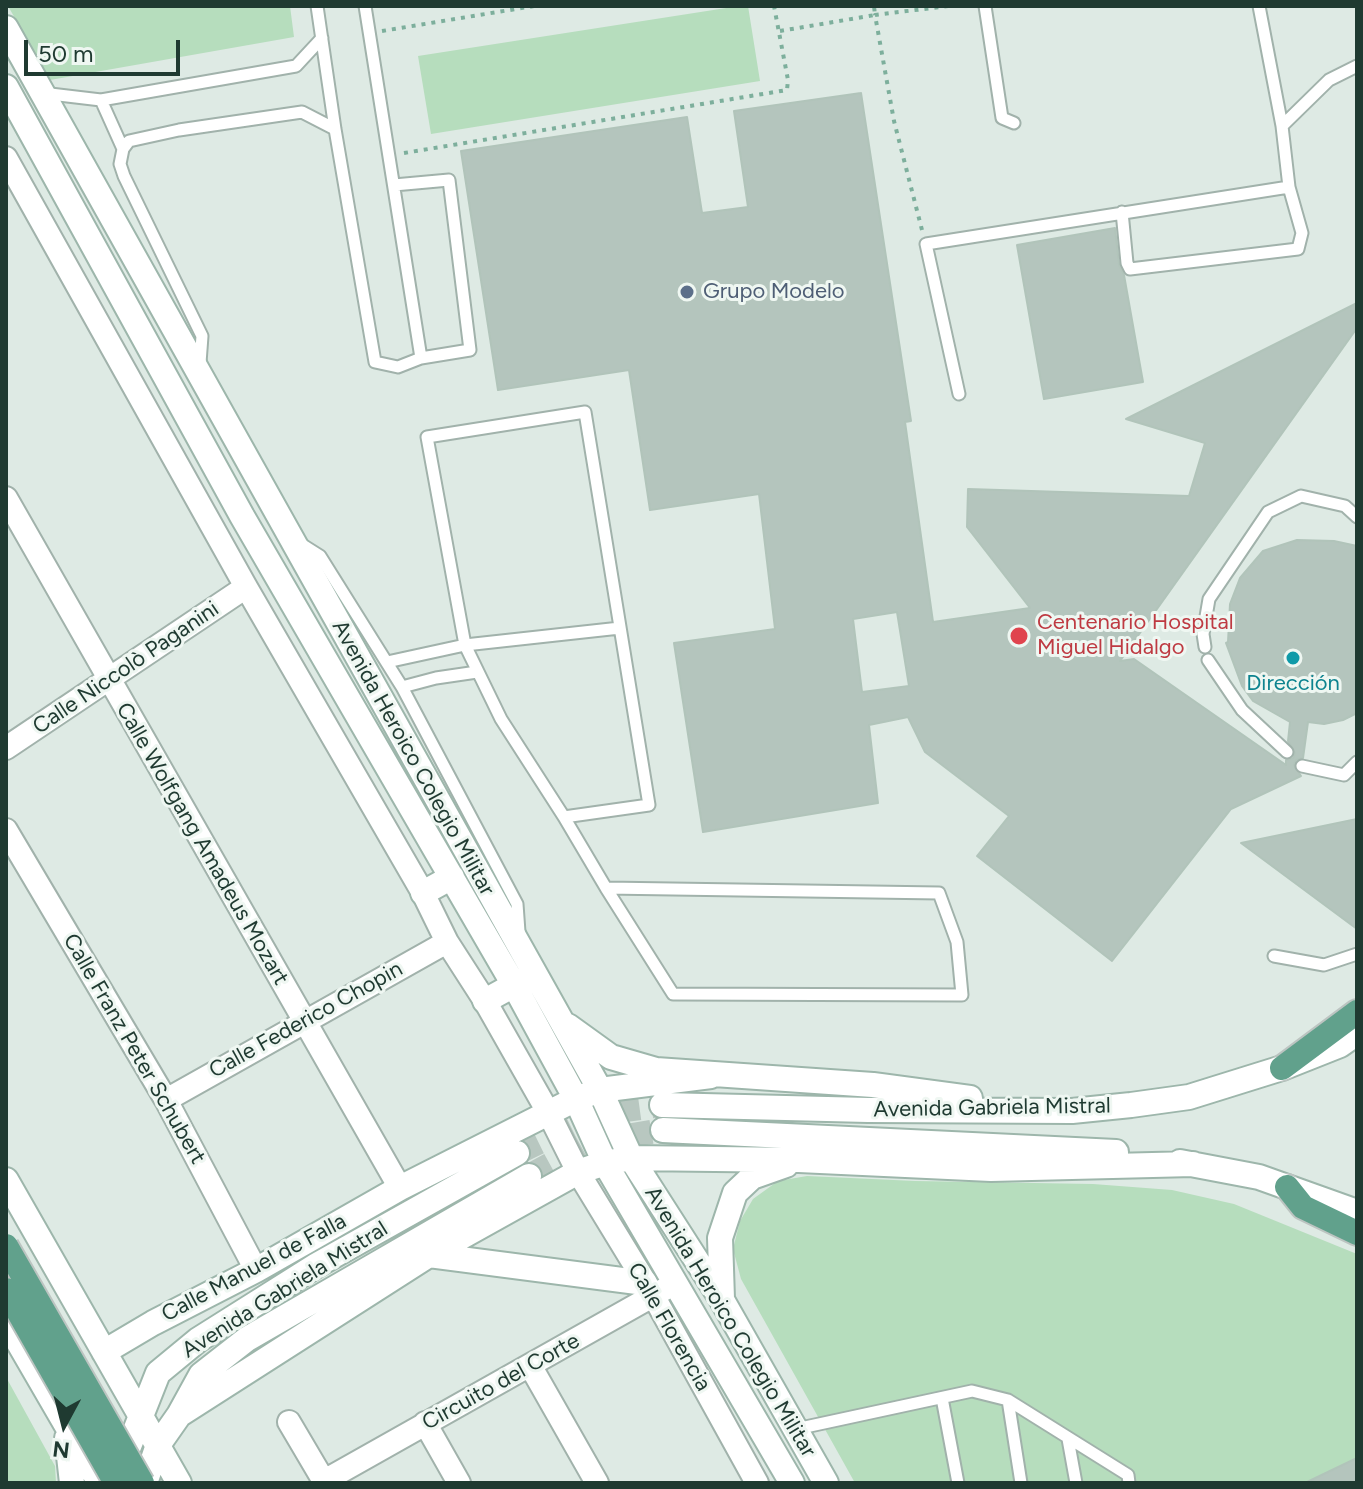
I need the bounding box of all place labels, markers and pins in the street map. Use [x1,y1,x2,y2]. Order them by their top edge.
place label: Grupo Modelo [703,279,845,305]
marker: Grupo Modelo [678,283,696,301]
place label: Centenario Hospital Miguel Hidalgo [1037,610,1234,662]
marker: Centenario Hospital Miguel Hidalgo [1008,625,1030,647]
marker: Dirección [1284,649,1302,667]
place label: Dirección [1246,671,1340,697]

